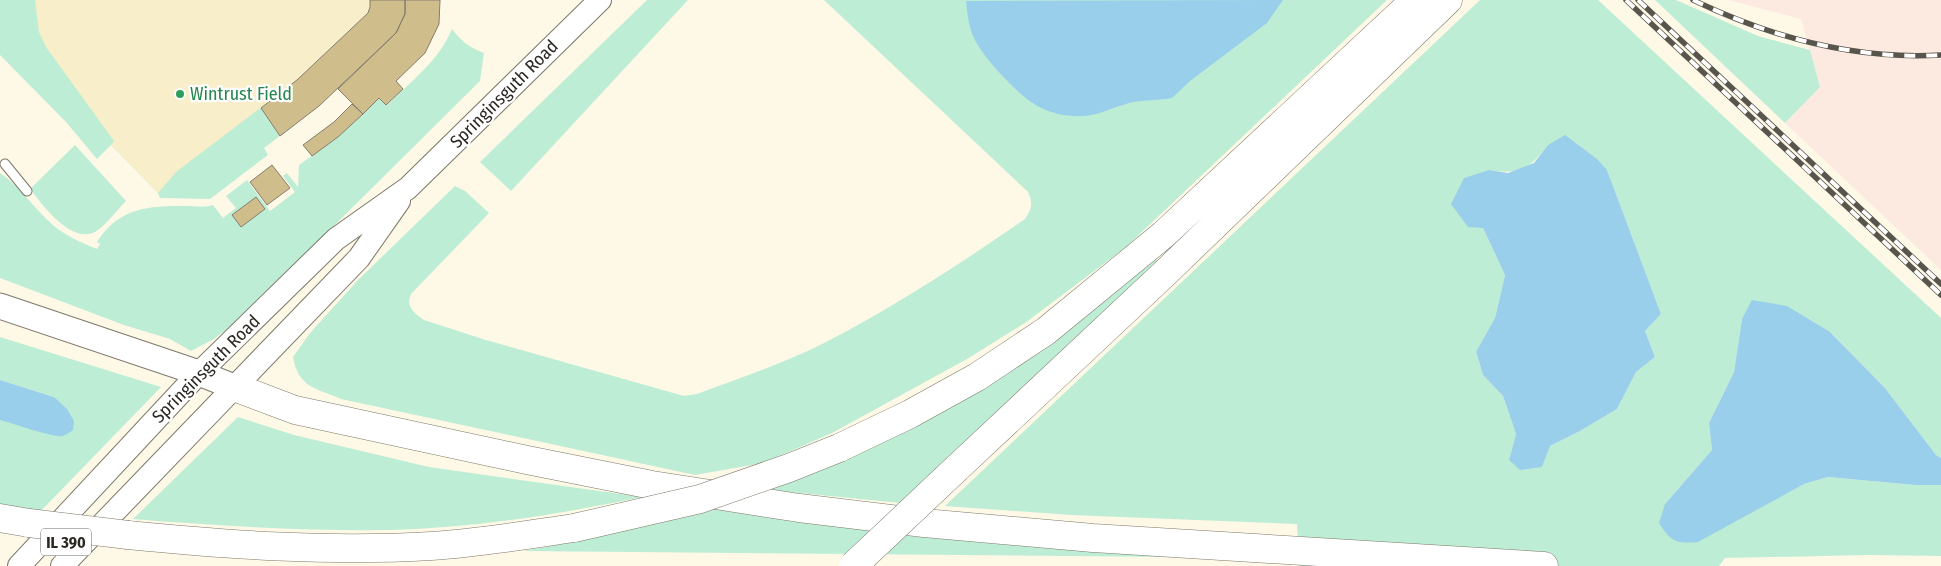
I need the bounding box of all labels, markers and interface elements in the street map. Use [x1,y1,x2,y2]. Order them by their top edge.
street label: Springinsguth Road [445,35,563,153]
place label: Wintrust Field [190,83,292,105]
marker: Wintrust Field [174,88,186,100]
street label: Springinsguth Road [147,310,265,428]
road number: IL 390 [41,528,91,556]

